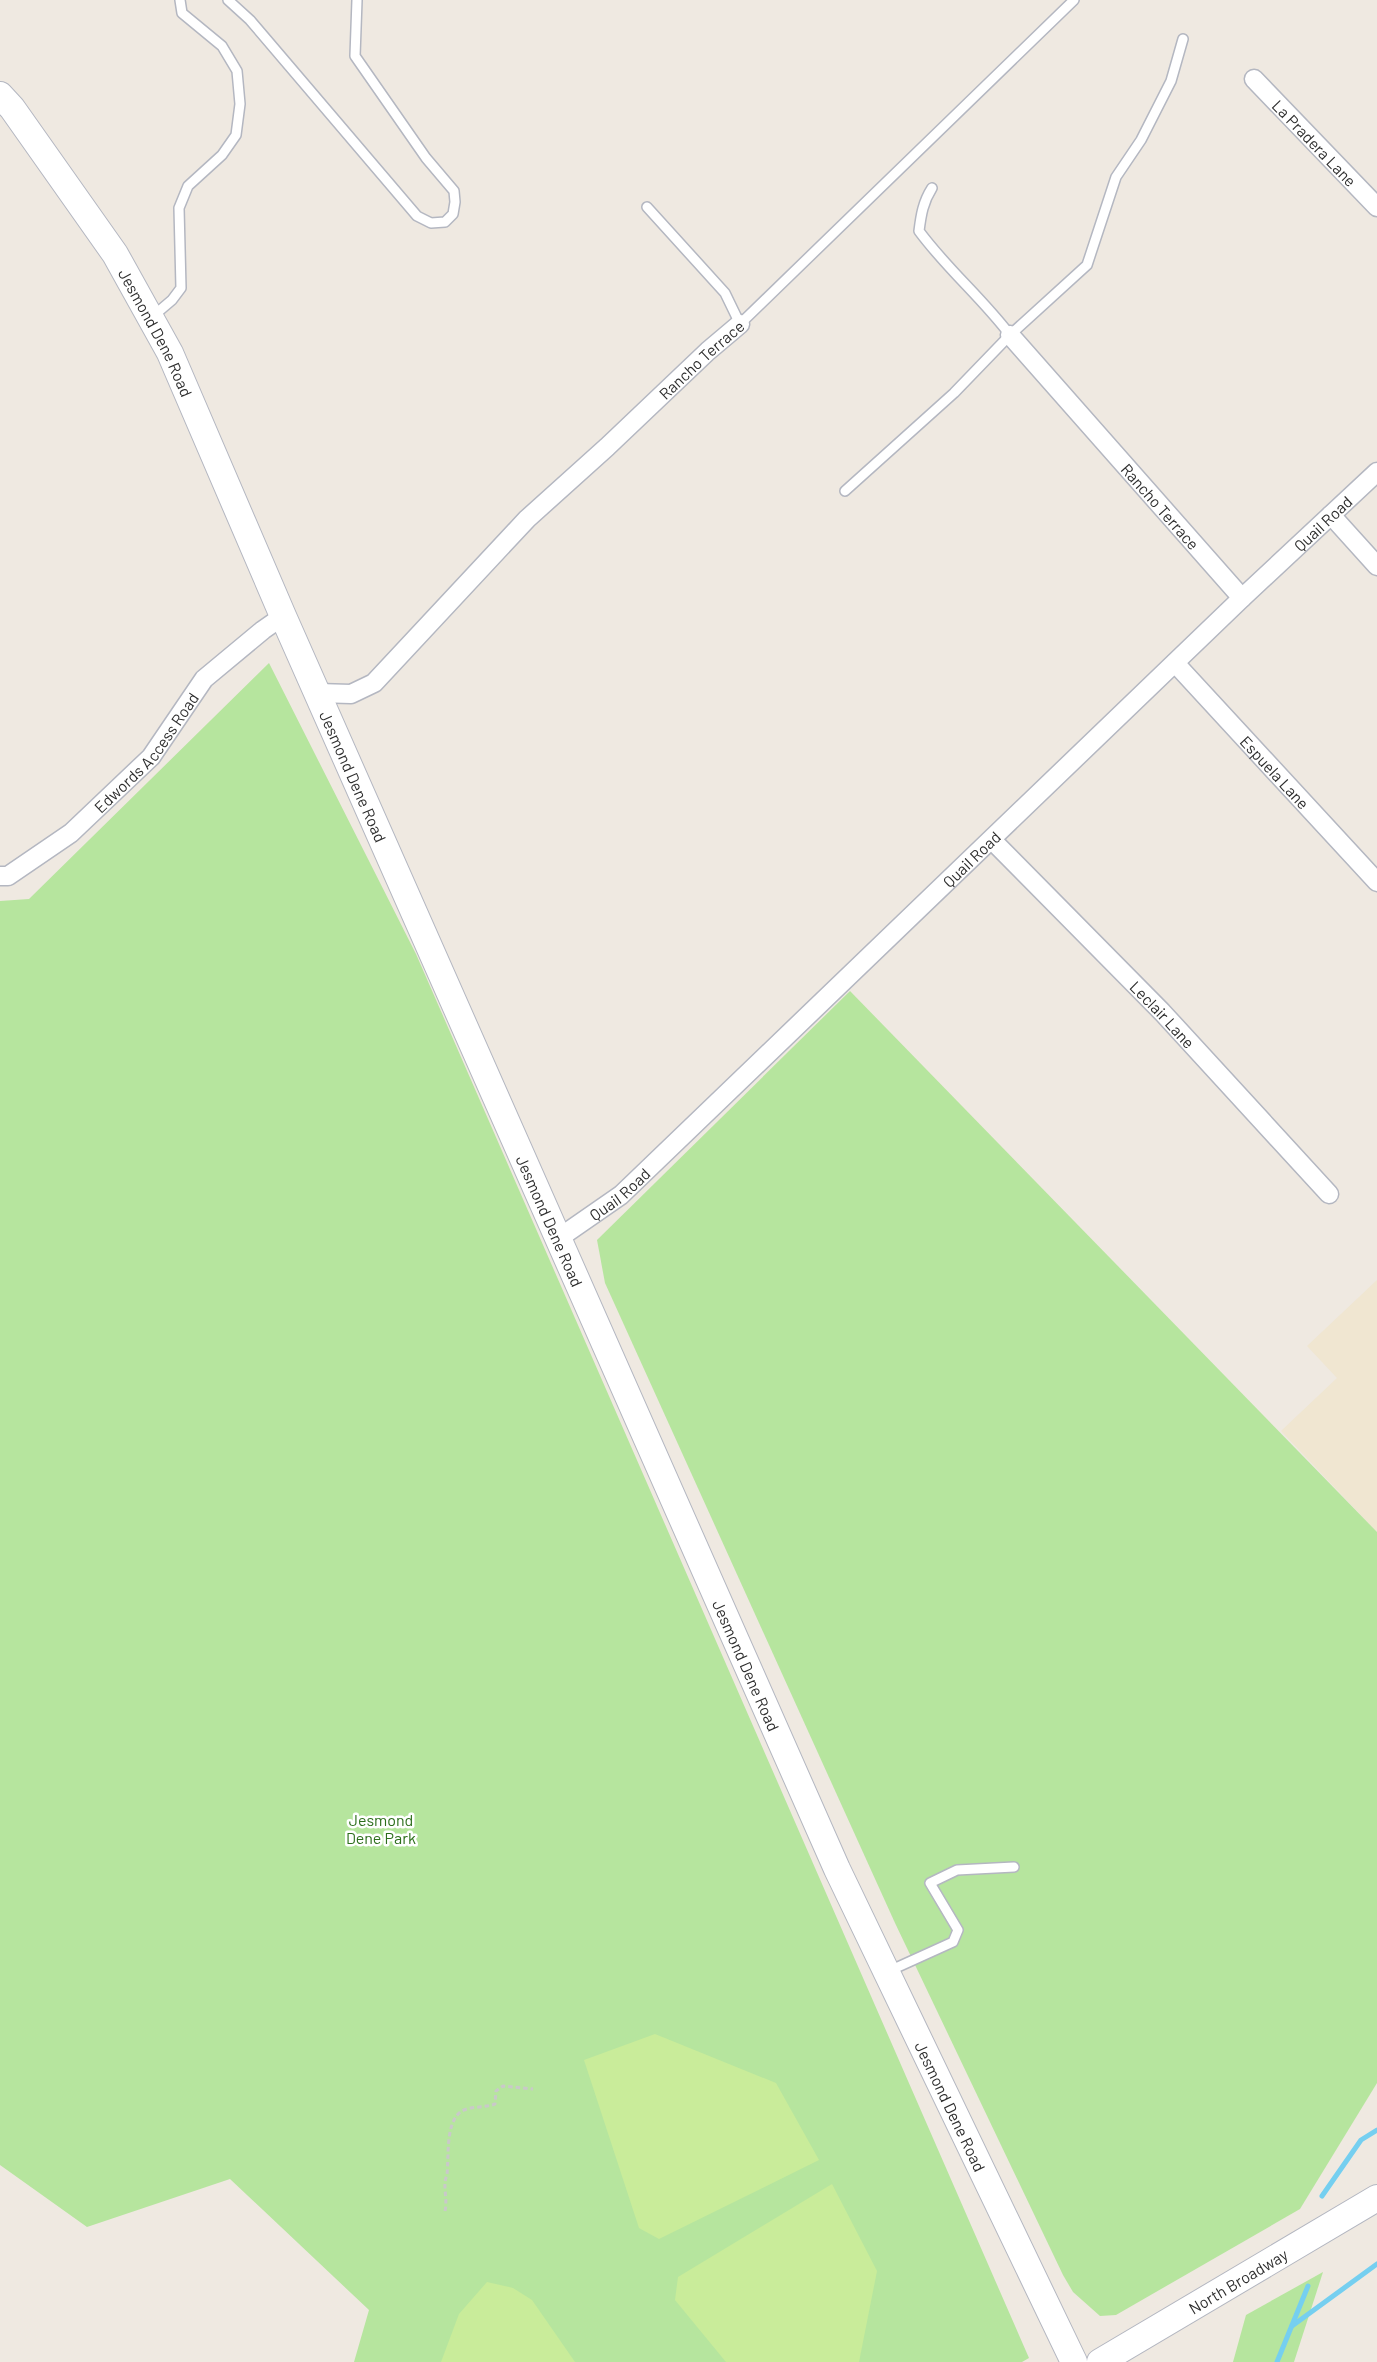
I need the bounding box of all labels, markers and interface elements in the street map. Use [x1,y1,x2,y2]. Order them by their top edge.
street label: La Pradera Lane [1269,95,1361,190]
street label: Jesmond Dene Road [115,265,197,399]
street label: Rancho Terrace [654,316,747,403]
street label: Rancho Terrace [1118,459,1204,553]
street label: Quail Road [1290,491,1355,555]
street label: Edwords Access Road [90,688,202,816]
street label: Jesmond Dene Road [316,708,391,845]
street label: Espuela Lane [1237,731,1314,812]
street label: Quail Road [938,827,1004,890]
street label: Leclair Lane [1127,977,1199,1051]
street label: Jesmond Dene Road [513,1152,588,1289]
street label: Quail Road [585,1163,653,1224]
street label: Jesmond Dene Road [710,1596,784,1734]
park label: Jesmond Dene Park [346,1810,416,1847]
street label: Jesmond Dene Road [912,2038,990,2174]
street label: North Broadway [1185,2244,1291,2317]

